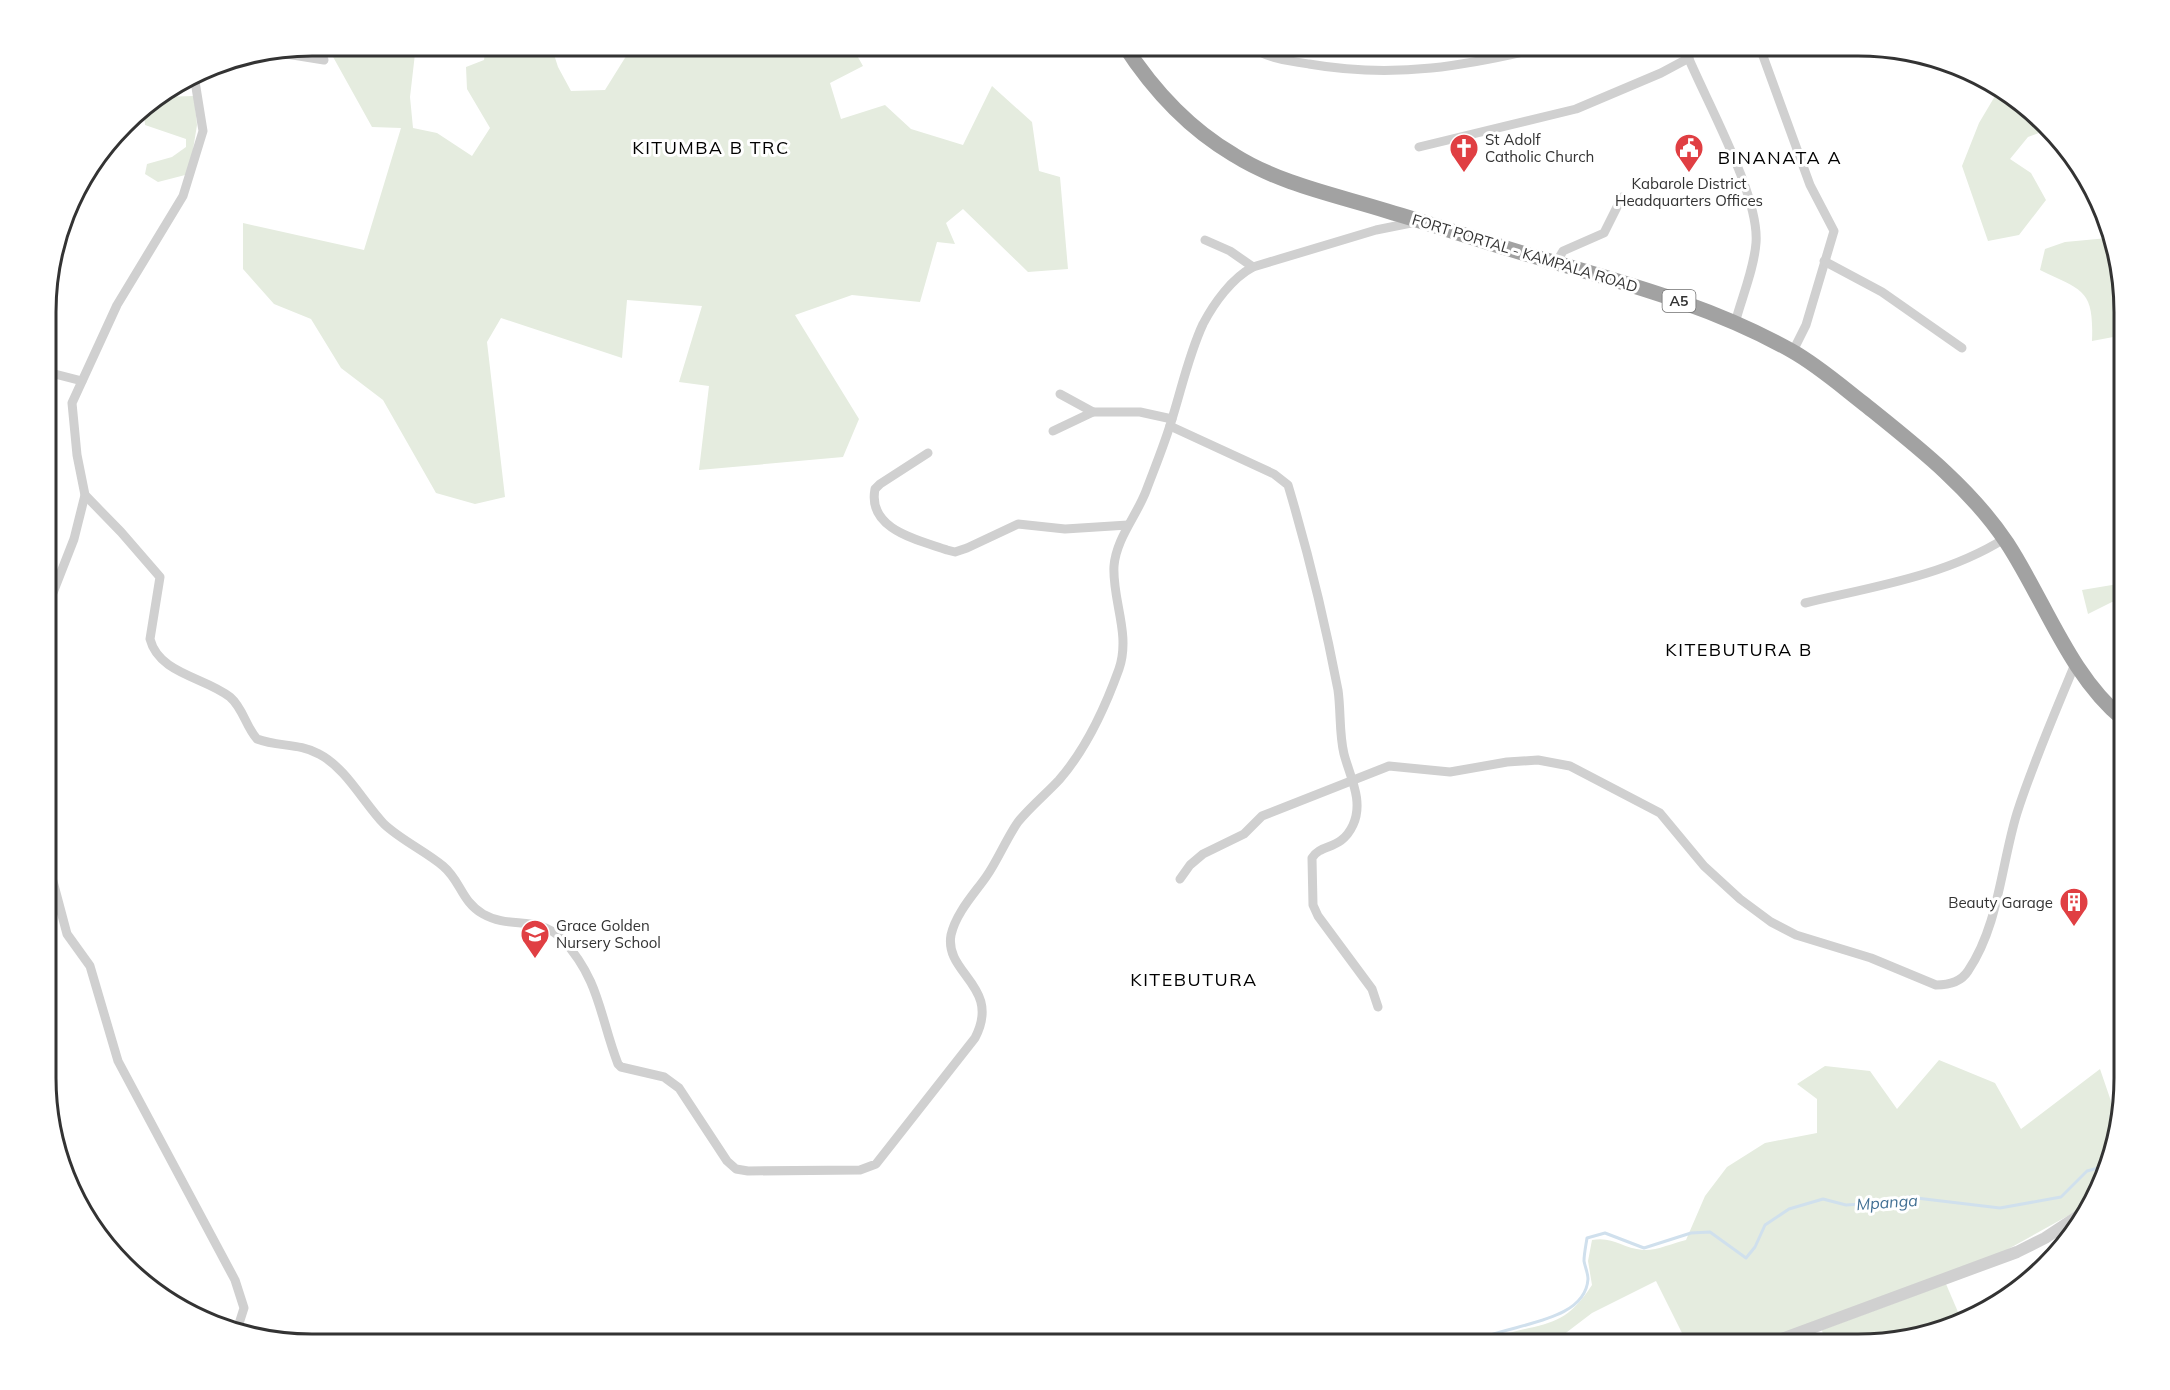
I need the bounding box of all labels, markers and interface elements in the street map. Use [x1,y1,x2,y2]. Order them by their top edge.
place label: St Adolf Catholic Church [1485,130,1594,166]
church icon: St Adolf Catholic Church [1448,132,1480,174]
public building icon: Kabarole District Headquarters Offices [1673,132,1705,174]
district label: KITUMBA B TRC [632,136,790,159]
district label: BINANATA A [1718,146,1842,169]
place label: Kabarole District Headquarters Offices [1615,174,1763,210]
street label: FORT PORTAL - KAMPALA ROAD [1410,210,1640,296]
road number: A5 [1662,290,1696,312]
district label: KITEBUTURA B [1665,638,1813,661]
building icon: Beauty Garage [2058,886,2090,928]
place label: Beauty Garage [1948,893,2053,912]
place label: Grace Golden Nursery School [556,916,661,952]
school or university icon: Grace Golden Nursery School [519,918,551,960]
district label: KITEBUTURA [1130,968,1258,991]
water label: Mpanga [1856,1190,1919,1214]

